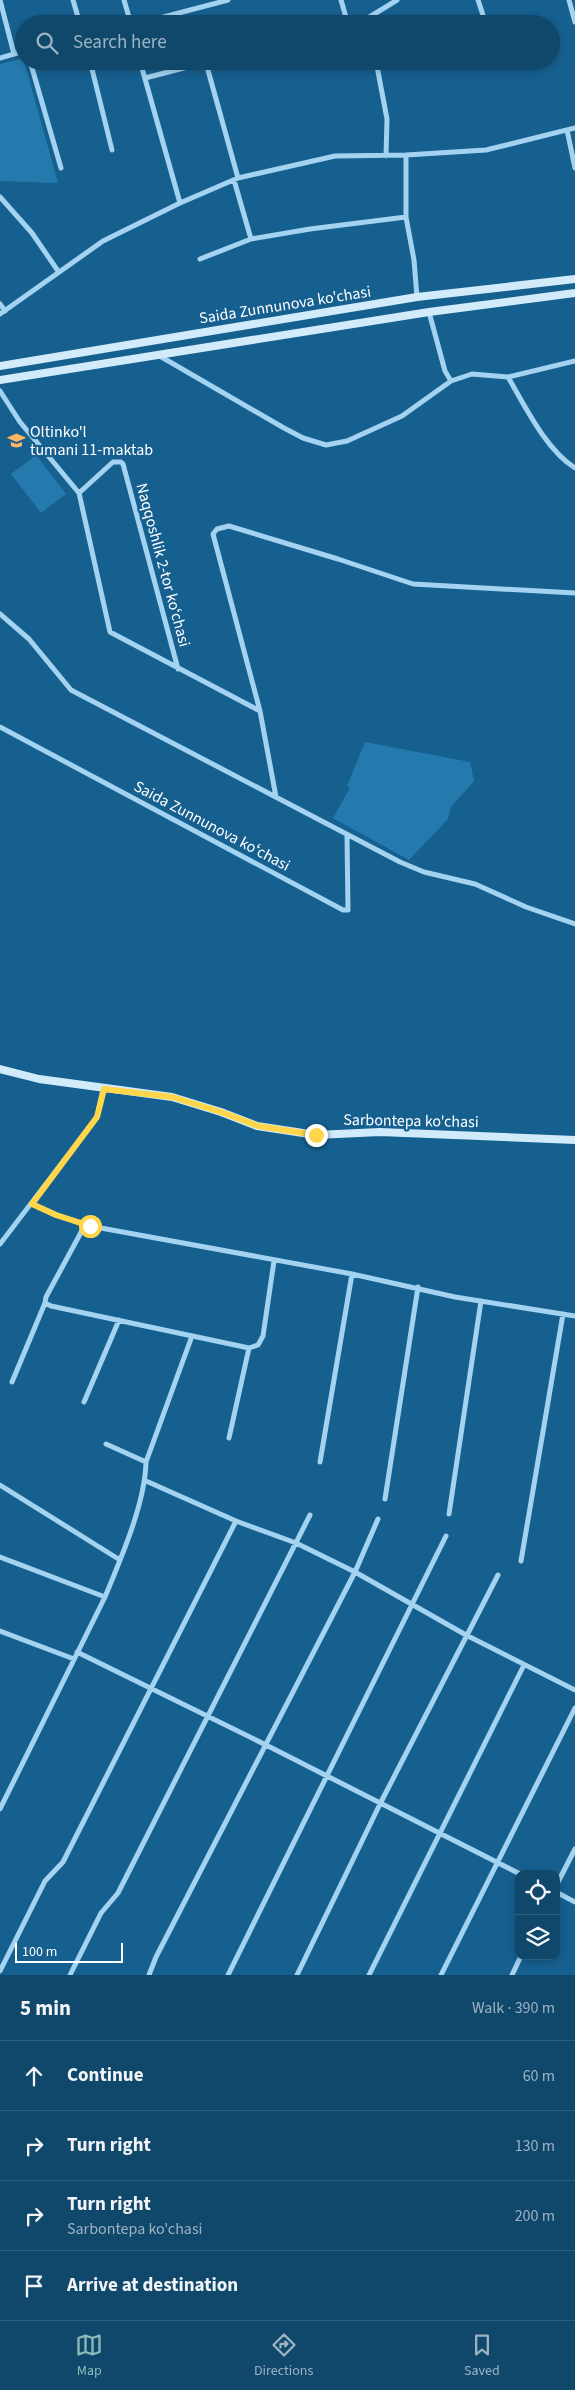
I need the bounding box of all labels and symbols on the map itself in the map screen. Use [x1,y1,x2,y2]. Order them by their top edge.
street label: Saida Zunnunova ko'chasi [197,281,373,329]
place label: Oltinko'l tumani 11-maktab [30,421,153,461]
school or university icon: Oltinko'l tumani 11-maktab [6,431,26,451]
street label: Naqqoshlik 2-tor koʻchasi [131,481,195,649]
street label: Saida Zunnunova koʻchasi [130,775,294,877]
street label: Sarbontepa ko'chasi [343,1109,479,1133]
route end [305,1124,328,1147]
route start [79,1215,102,1238]
scale bar [15,1940,122,1963]

